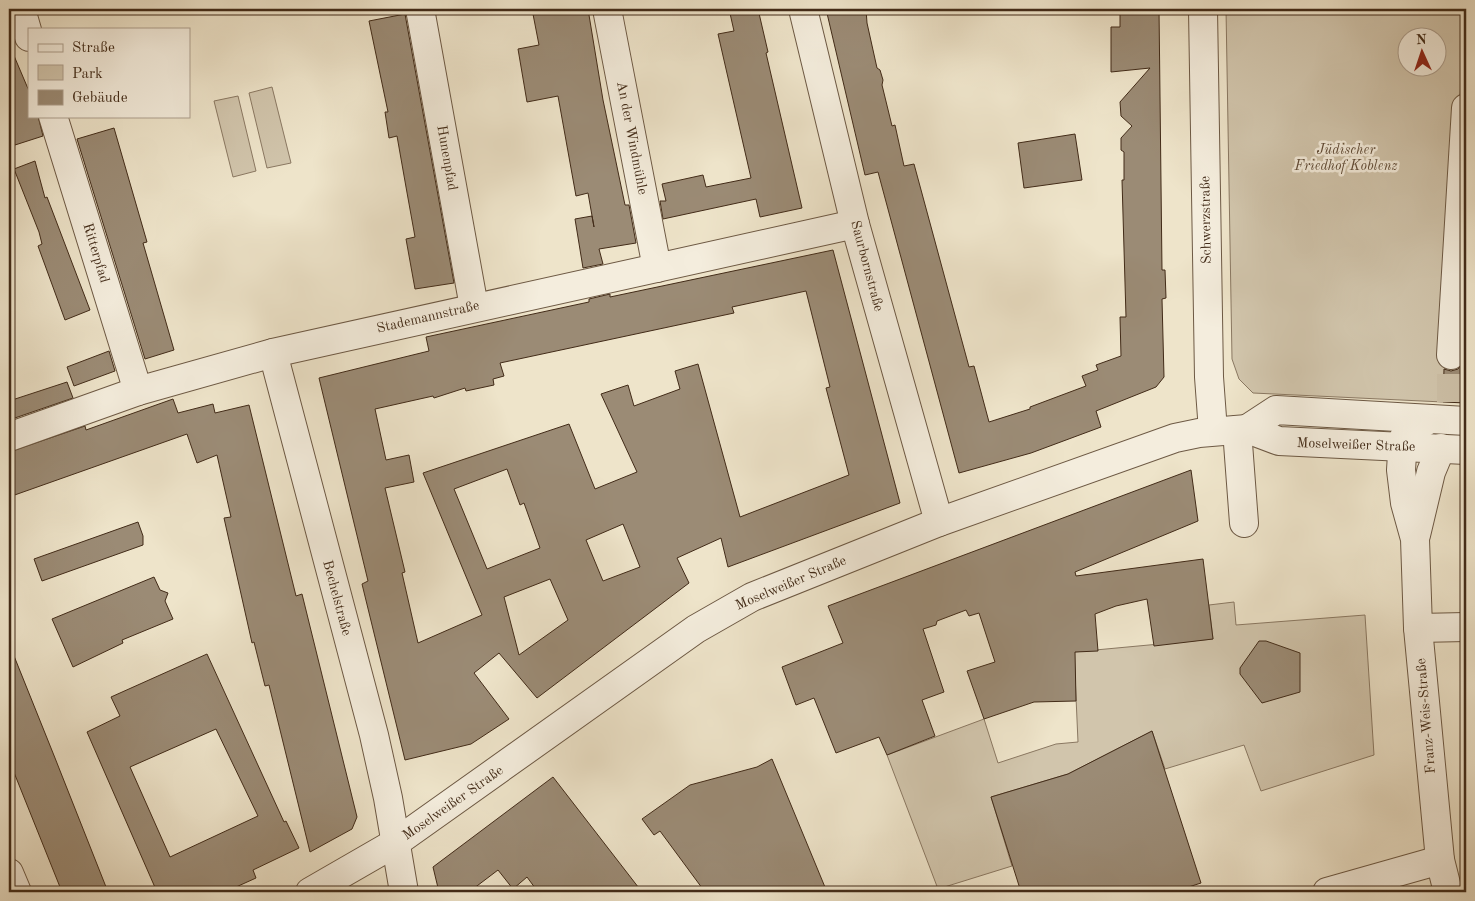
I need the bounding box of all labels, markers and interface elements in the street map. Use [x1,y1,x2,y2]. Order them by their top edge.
legend [28,28,190,118]
north arrow [1398,28,1448,78]
text: N [1416,33,1427,47]
text: Straße [72,41,115,56]
text: Park [72,67,103,82]
street label: An der Windmühle [614,80,650,196]
text: Gebäude [72,91,128,106]
street label: Hunenpfad [434,124,460,192]
park label: Jüdischer Friedhof Koblenz [1293,143,1398,174]
street label: Schwerzstraße [1198,176,1214,264]
street label: Saurbornstraße [848,219,886,313]
street label: Ritterpfad [80,221,112,285]
street label: Stademannstraße [375,298,481,336]
street label: Moselweißer Straße [1296,436,1416,454]
street label: Moselweißer Straße [734,553,848,613]
street label: Bechelstraße [320,559,354,637]
street label: Franz-Weis-Straße [1414,658,1438,774]
street label: Moselweißer Straße [400,763,506,843]

